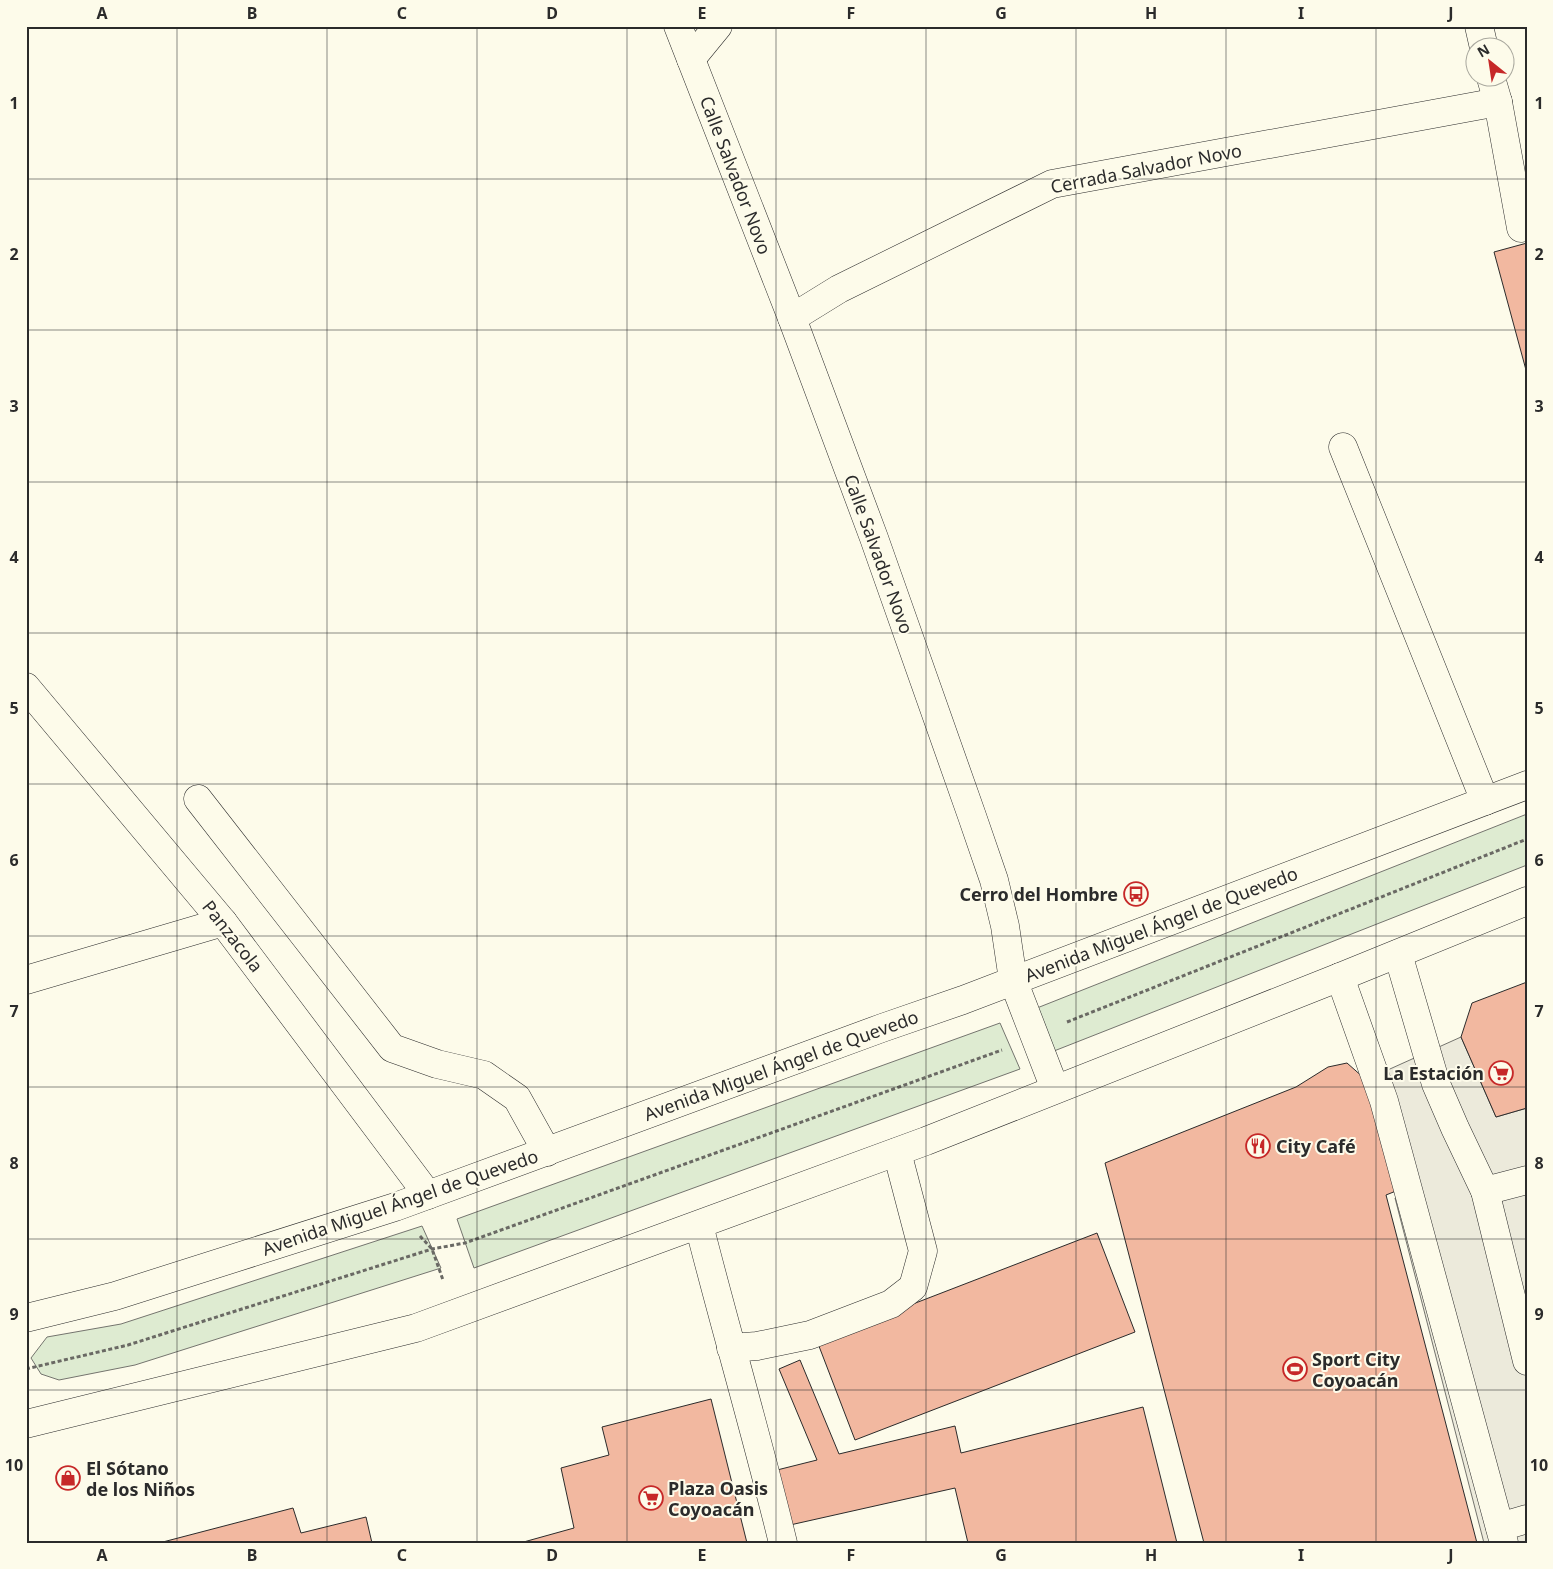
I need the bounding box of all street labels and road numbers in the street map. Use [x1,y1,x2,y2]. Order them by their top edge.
street label: Calle Salvador Novo [695,92,777,258]
street label: Cerrada Salvador Novo [1048,138,1244,198]
street label: Calle Salvador Novo [839,471,919,637]
street label: Avenida Miguel Ángel de Quevedo [1021,861,1301,987]
street label: Panzacola [197,895,269,977]
street label: Avenida Miguel Ángel de Quevedo [640,1004,922,1126]
street label: Avenida Miguel Ángel de Quevedo [259,1143,541,1261]

